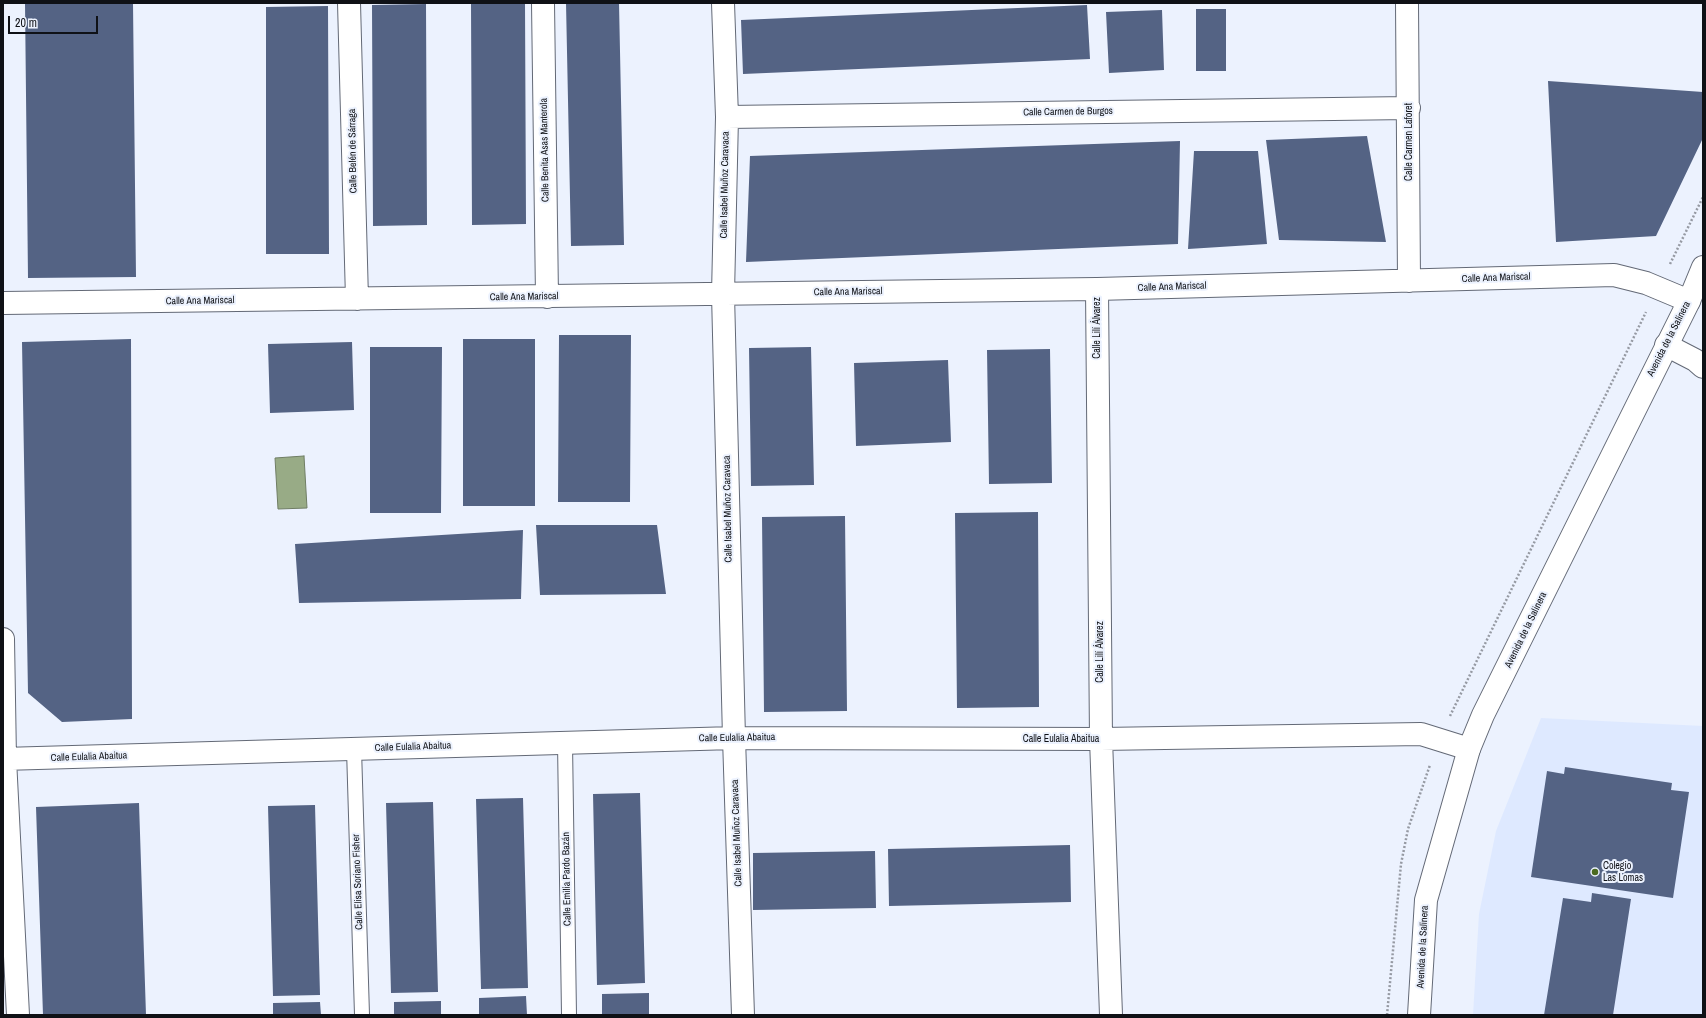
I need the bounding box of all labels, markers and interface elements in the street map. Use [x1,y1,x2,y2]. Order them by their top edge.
scale bar [10,8,100,34]
text: 20 m [15,15,37,31]
street label: Calle Benita Asas Manterola [538,98,552,202]
street label: Calle Carmen Laforet [1403,103,1415,181]
street label: Calle Carmen de Burgos [1023,105,1113,119]
street label: Calle Belén de Sárraga [346,109,360,193]
street label: Calle Isabel Muñoz Caravaca [718,131,732,239]
street label: Calle Ana Mariscal [1461,271,1531,285]
street label: Calle Ana Mariscal [1137,280,1207,294]
street label: Calle Ana Mariscal [813,285,883,299]
street label: Calle Ana Mariscal [489,290,559,304]
street label: Calle Ana Mariscal [165,294,235,308]
street label: Calle Lilí Álvarez [1091,297,1103,359]
street label: Avenida de la Salinera [1645,299,1693,379]
street label: Calle Isabel Muñoz Caravaca [721,455,735,563]
street label: Avenida de la Salinera [1502,590,1550,670]
street label: Calle Lilí Álvarez [1094,621,1106,683]
street label: Calle Eulalia Abaitua [699,731,775,745]
street label: Calle Eulalia Abaitua [1023,733,1099,745]
street label: Calle Eulalia Abaitua [375,740,451,754]
street label: Calle Eulalia Abaitua [51,750,127,764]
street label: Calle Isabel Muñoz Caravaca [729,779,745,887]
street label: Calle Emilia Pardo Bazán [560,832,574,926]
street label: Calle Elisa Soriano Fisher [350,834,366,930]
place label: Colegio Las Lomas [1603,860,1643,884]
marker: Colegio Las Lomas [1590,867,1600,877]
street label: Avenida de la Salinera [1415,905,1431,989]

